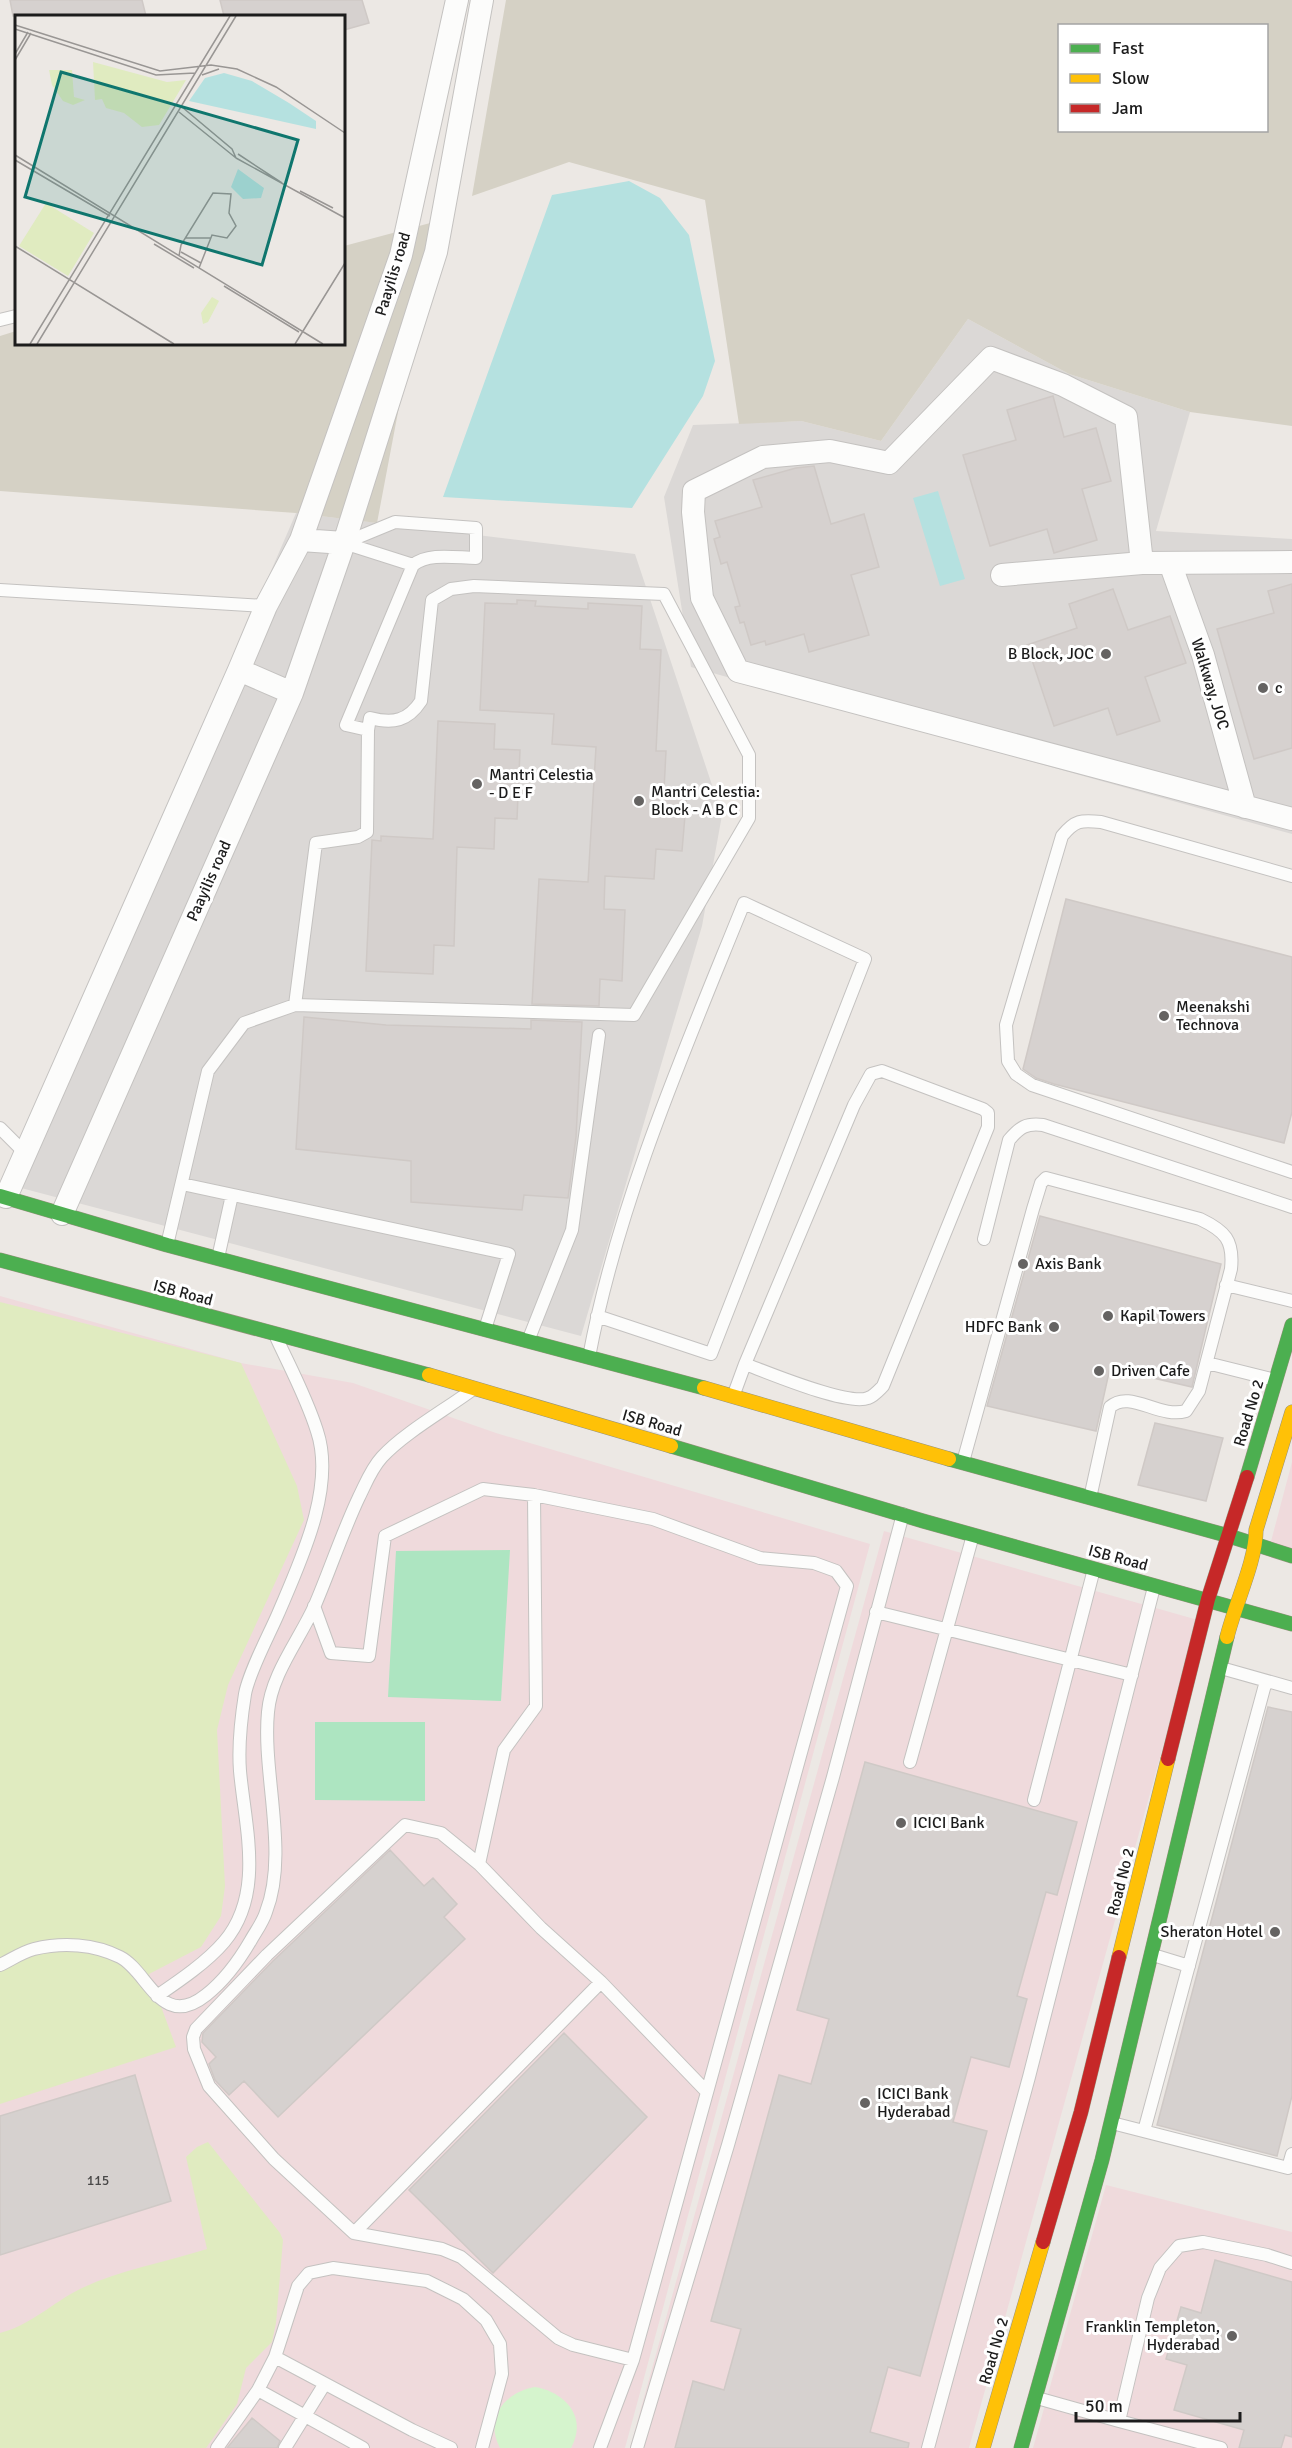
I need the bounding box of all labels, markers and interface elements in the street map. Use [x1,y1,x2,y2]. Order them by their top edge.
inset map [15,15,345,345]
legend [1058,24,1268,132]
text: Fast [1112,37,1144,59]
text: Slow [1112,67,1149,89]
text: Jam [1112,97,1143,119]
street label: Paayilis road [371,230,415,318]
street label: Walkway, JOC [1187,636,1234,733]
place label: B Block, JOC [1008,644,1094,664]
marker: B Block, JOC [1099,647,1113,661]
place label: c [1275,678,1283,698]
marker: c [1256,681,1270,695]
place label: Mantri Celestia - D E F [489,765,594,803]
marker: Mantri Celestia - D E F [470,777,484,791]
place label: Mantri Celestia: Block - A B C [651,782,760,820]
marker: Mantri Celestia: Block - A B C [632,794,646,808]
street label: Paayilis road [182,837,236,925]
place label: Meenakshi Technova [1176,997,1250,1035]
marker: Meenakshi Technova [1157,1009,1171,1023]
place label: Axis Bank [1035,1254,1102,1274]
marker: Axis Bank [1016,1257,1030,1271]
street label: ISB Road [151,1275,215,1311]
place label: Kapil Towers [1120,1306,1206,1326]
marker: Kapil Towers [1101,1309,1115,1323]
place label: HDFC Bank [965,1317,1042,1337]
marker: HDFC Bank [1047,1320,1061,1334]
place label: Driven Cafe [1111,1361,1190,1381]
marker: Driven Cafe [1092,1364,1106,1378]
street label: Road No 2 [1229,1377,1269,1449]
street label: ISB Road [620,1405,684,1441]
street label: ISB Road [1086,1540,1150,1576]
place label: ICICI Bank [913,1813,984,1833]
marker: ICICI Bank [894,1816,908,1830]
street label: Road No 2 [1103,1846,1139,1918]
place label: Sheraton Hotel [1161,1922,1263,1942]
marker: Sheraton Hotel [1268,1925,1282,1939]
place label: ICICI Bank Hyderabad [877,2084,951,2122]
marker: ICICI Bank Hyderabad [858,2096,872,2110]
house number: 115 [87,2172,109,2189]
street label: Road No 2 [975,2315,1013,2387]
place label: Franklin Templeton, Hyderabad [1085,2317,1220,2355]
marker: Franklin Templeton, Hyderabad [1225,2329,1239,2343]
scale bar [1076,2385,1240,2423]
text: 50 m [1085,2395,1123,2417]

